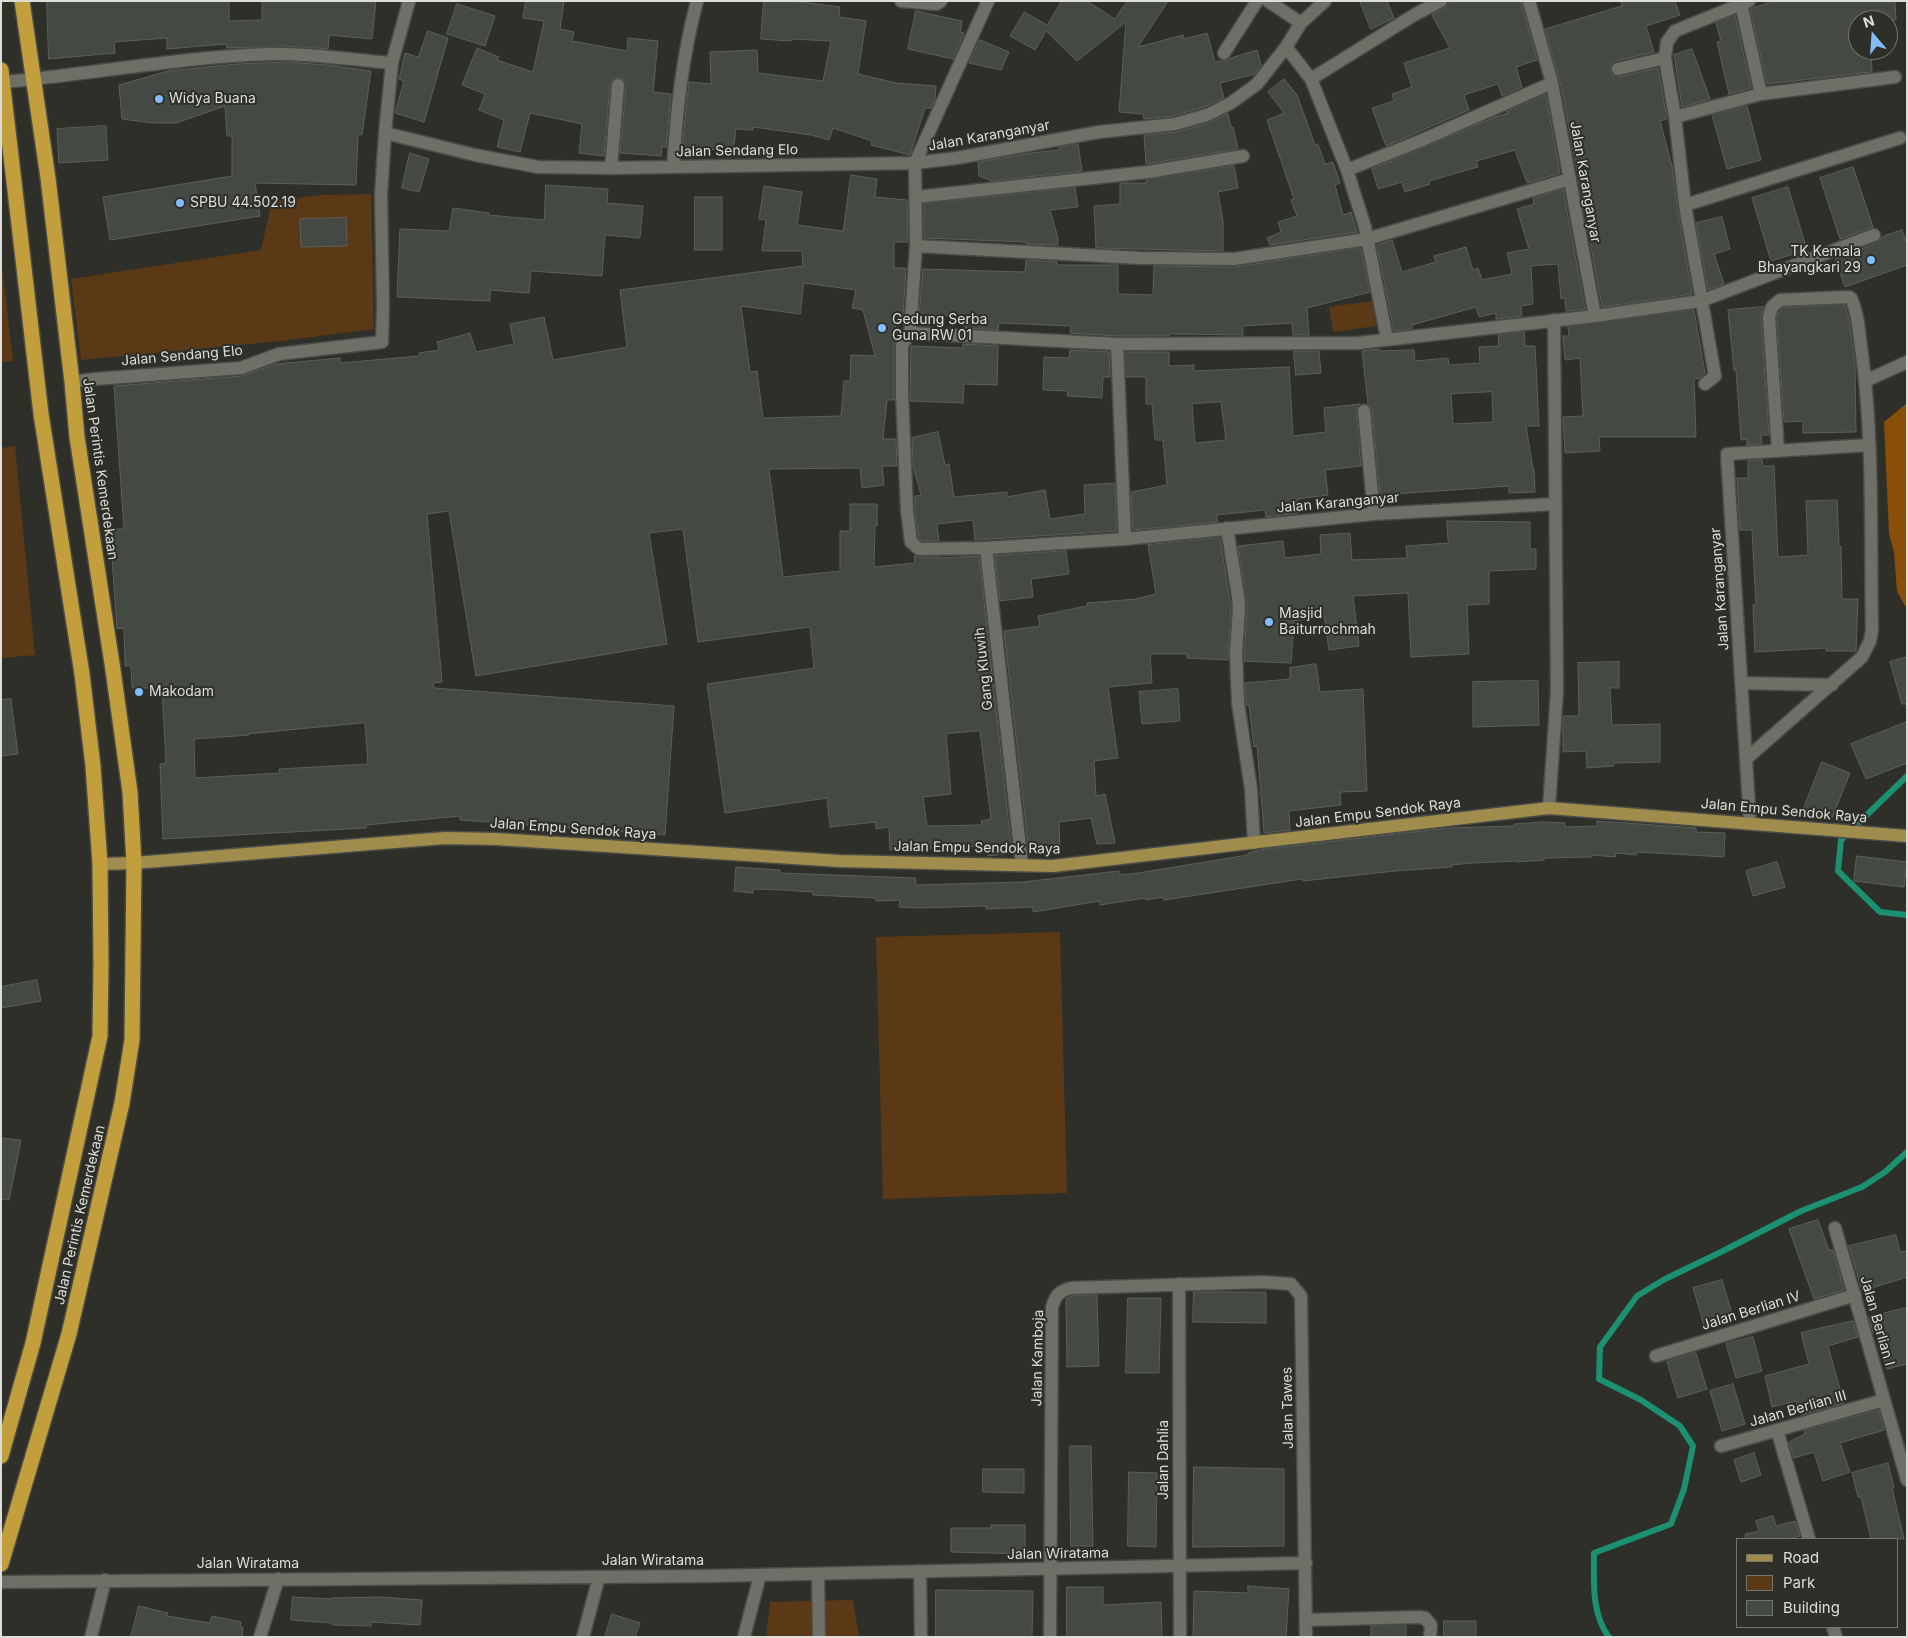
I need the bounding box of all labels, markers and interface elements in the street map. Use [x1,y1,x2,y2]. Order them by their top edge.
north arrow [1848,10,1898,60]
text: N [1861,11,1876,31]
place label: Widya Buana [169,91,256,107]
marker: Widya Buana [153,93,165,105]
street label: Jalan Karanganyar [927,117,1051,155]
street label: Jalan Karanganyar [1566,120,1604,244]
street label: Jalan Sendang Elo [676,142,798,160]
place label: SPBU 44.502.19 [190,195,296,211]
marker: SPBU 44.502.19 [174,197,186,209]
place label: TK Kemala Bhayangkari 29 [1758,244,1861,276]
marker: TK Kemala Bhayangkari 29 [1865,254,1877,266]
place label: Gedung Serba Guna RW 01 [892,312,987,344]
marker: Gedung Serba Guna RW 01 [876,322,888,334]
street label: Jalan Sendang Elo [120,342,244,370]
street label: Jalan Perintis Kemerdekaan [79,377,121,561]
street label: Jalan Karanganyar [1276,489,1400,517]
street label: Jalan Karanganyar [1707,527,1733,651]
place label: Masjid Baiturrochmah [1279,606,1376,638]
marker: Masjid Baiturrochmah [1263,616,1275,628]
street label: Gang Kluwih [971,627,997,711]
place label: Makodam [149,684,214,700]
marker: Makodam [133,686,145,698]
street label: Jalan Empu Sendok Raya [1294,794,1462,832]
street label: Jalan Empu Sendok Raya [1700,795,1868,827]
street label: Jalan Empu Sendok Raya [489,815,657,843]
street label: Jalan Empu Sendok Raya [893,838,1061,858]
street label: Jalan Perintis Kemerdekaan [51,1124,109,1306]
street label: Jalan Berlian I [1856,1274,1898,1368]
street label: Jalan Berlian IV [1700,1288,1802,1334]
street label: Jalan Kamboja [1029,1309,1047,1407]
street label: Jalan Tawes [1279,1367,1297,1449]
street label: Jalan Berlian III [1747,1387,1849,1431]
street label: Jalan Dahlia [1156,1420,1172,1500]
legend [1736,1538,1898,1628]
street label: Jalan Wiratama [1007,1545,1109,1563]
text: Road [1783,1548,1819,1567]
street label: Jalan Wiratama [602,1553,704,1569]
street label: Jalan Wiratama [197,1556,299,1572]
text: Park [1783,1573,1815,1592]
text: Building [1783,1598,1840,1617]

